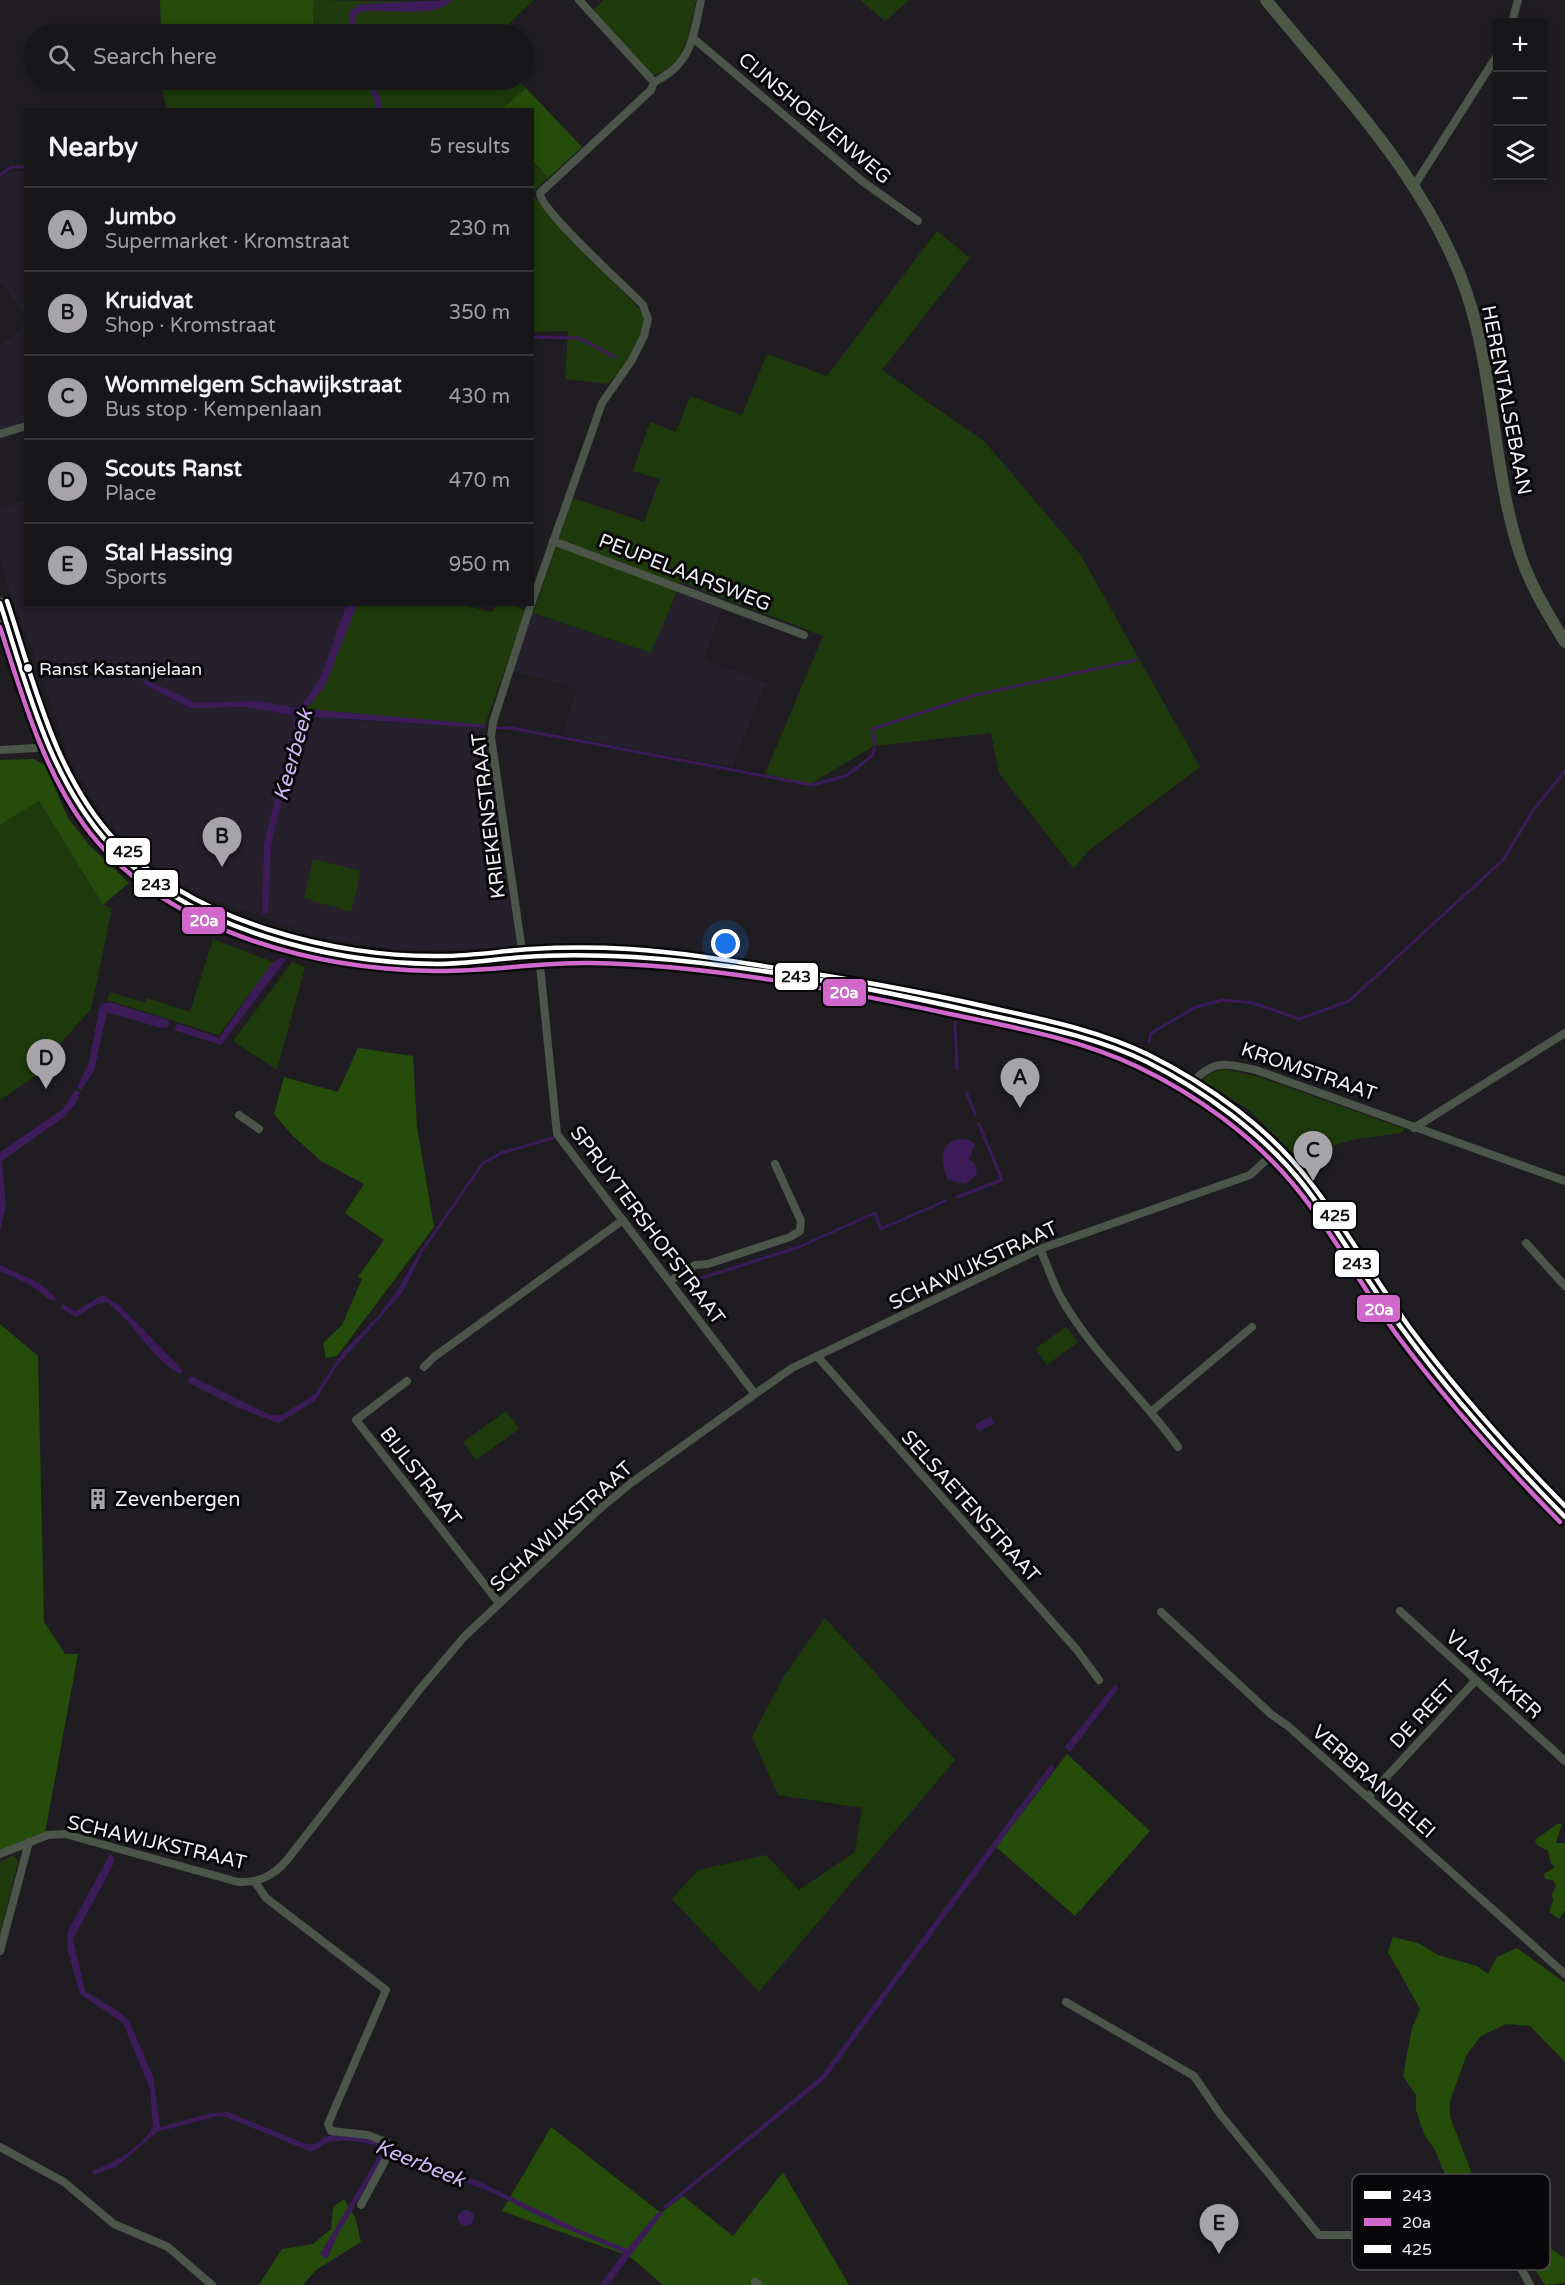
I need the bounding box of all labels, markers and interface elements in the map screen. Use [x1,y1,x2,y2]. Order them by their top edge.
map controls [1493,18,1547,180]
button: + [1493,18,1547,72]
search box [24,24,534,90]
icon: search [45,41,78,74]
text: Search here [93,44,217,70]
street label: CIJNSHOEVENWEG [733,48,896,190]
button: − [1493,72,1547,126]
button: layers [1493,126,1547,180]
text: Nearby [48,132,138,163]
text: 5 results [430,135,510,159]
text: Jumbo [105,204,176,230]
text: A [60,217,75,241]
text: 230 m [449,217,510,241]
text: Supermarket · Kromstraat [105,230,349,254]
text: Kruidvat [105,288,193,314]
text: B [61,301,74,325]
text: 350 m [449,301,510,325]
street label: HERENTALSEBAAN [1476,303,1536,497]
text: Shop · Kromstraat [105,314,276,338]
text: Wommelgem Schawijkstraat [105,372,402,398]
text: C [61,385,74,409]
text: 430 m [449,385,510,409]
text: Bus stop · Kempenlaan [105,398,322,422]
text: Scouts Ranst [105,456,242,482]
text: D [60,469,75,493]
text: 470 m [449,469,510,493]
text: Place [105,482,156,506]
street label: PEUPELAARSWEG [595,529,774,617]
text: Stal Hassing [105,540,233,566]
text: E [61,553,74,577]
text: 950 m [449,553,510,577]
text: Sports [105,566,167,590]
place label: Ranst Kastanjelaan [39,658,202,680]
marker: Ranst Kastanjelaan [22,662,34,674]
water label: Keerbeek [268,705,319,804]
street label: KRIEKENSTRAAT [467,732,511,900]
pin: B [202,818,242,867]
line badge: 425 [105,837,151,866]
text: 425 [113,842,143,862]
line badge: 243 [133,869,179,898]
text: 243 [141,875,171,895]
line badge: 20a [181,906,226,935]
text: 20a [189,911,219,931]
your location [711,929,740,958]
line badge: 243 [774,962,819,991]
text: 243 [781,967,811,987]
line badge: 20a [822,978,867,1007]
text: 20a [829,983,859,1003]
street label: KROMSTRAAT [1238,1038,1380,1106]
pin: D [26,1040,66,1089]
pin: A [1000,1058,1040,1108]
street label: SPRUYTERSHOFSTRAAT [565,1122,730,1330]
pin: C [1294,1132,1332,1181]
line badge: 425 [1312,1201,1357,1230]
text: 425 [1320,1206,1350,1226]
street label: SCHAWIJKSTRAAT [885,1216,1062,1316]
line badge: 243 [1334,1249,1380,1278]
text: 243 [1342,1254,1372,1274]
line badge: 20a [1356,1294,1401,1323]
text: 20a [1364,1300,1394,1320]
street label: BIJLSTRAAT [374,1422,466,1531]
street label: SELSAETENSTRAAT [896,1426,1045,1588]
street label: SCHAWIJKSTRAAT [486,1457,638,1597]
building icon: Zevenbergen [86,1487,110,1511]
place label: Zevenbergen [115,1488,240,1512]
street label: VLASAKKER [1440,1625,1546,1724]
street label: DE REET [1385,1675,1460,1754]
street label: VERBRANDELEI [1307,1720,1440,1843]
street label: SCHAWIJKSTRAAT [65,1811,249,1875]
water label: Keerbeek [371,2134,470,2193]
legend [1352,2174,1550,2270]
text: 243 [1402,2186,1432,2206]
pin: E [1200,2204,1238,2254]
text: 20a [1402,2213,1431,2233]
text: 425 [1402,2240,1432,2260]

